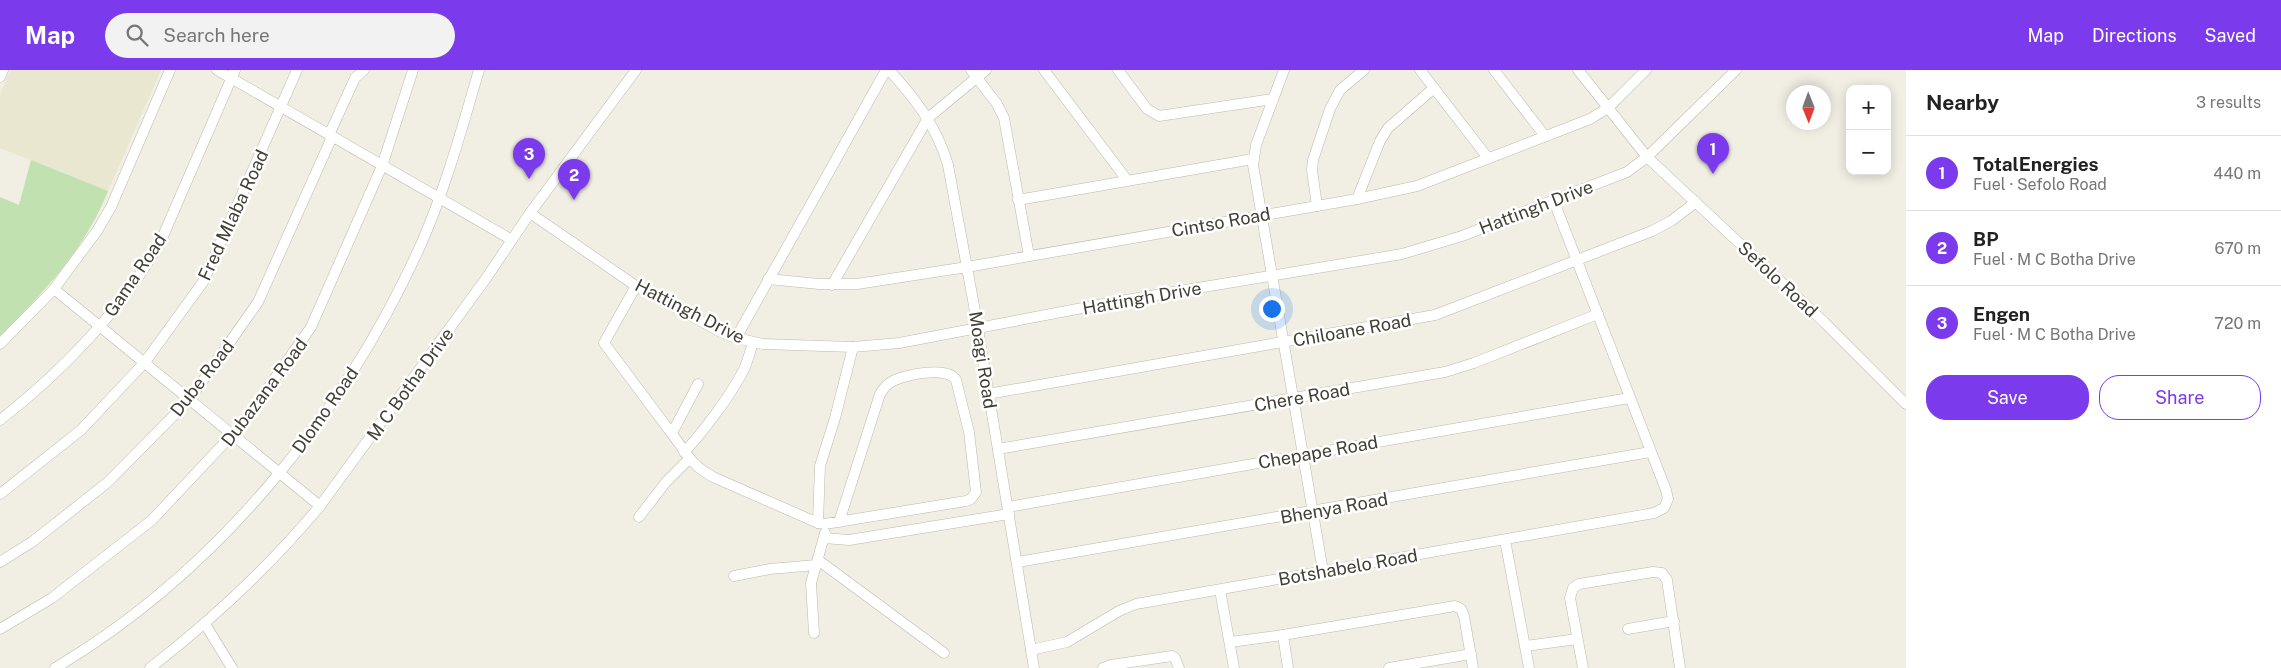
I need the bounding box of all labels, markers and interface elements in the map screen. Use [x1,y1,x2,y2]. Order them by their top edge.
search box [105,13,455,58]
text: Map [25,21,75,49]
icon: search [123,21,151,49]
text: Search here [163,24,270,46]
text: Map [2027,25,2064,46]
text: Directions [2092,25,2177,46]
text: Saved [2205,25,2256,46]
north arrow [1786,85,1831,130]
map controls [1846,85,1891,175]
button: + [1846,85,1891,130]
text: Nearby [1926,90,1999,115]
text: 3 results [2196,93,2261,112]
button: − [1846,130,1891,175]
pin: 1 [1697,133,1729,174]
pin: 3 [513,138,545,179]
street label: Fred Mlaba Road [194,146,272,284]
text: TotalEnergies [1973,153,2099,175]
pin: 2 [558,159,590,200]
text: 1 [1939,164,1945,183]
text: 440 m [2213,164,2261,183]
text: Fuel · Sefolo Road [1973,175,2107,194]
street label: Hattingh Drive [1476,176,1596,238]
street label: Cintso Road [1170,203,1272,241]
text: BP [1973,228,1999,250]
street label: Gama Road [100,229,170,321]
street label: Sefolo Road [1734,237,1822,321]
text: 2 [1937,239,1947,258]
text: 670 m [2215,239,2261,258]
text: Fuel · M C Botha Drive [1973,250,2136,269]
street label: Hattingh Drive [632,274,748,348]
street label: Hattingh Drive [1081,277,1203,319]
your location [1259,296,1285,322]
text: Engen [1973,303,2030,325]
street label: Chiloane Road [1291,309,1413,351]
street label: Moagi Road [965,310,1001,410]
text: 3 [1937,314,1947,333]
text: 720 m [2214,314,2261,333]
street label: M C Botha Drive [362,324,458,444]
text: Fuel · M C Botha Drive [1973,325,2136,344]
street label: Dubazana Road [217,334,311,450]
street label: Dube Road [166,336,238,420]
street label: Dlomo Road [288,363,362,457]
button: Save [1926,375,2089,420]
button: Share [2099,375,2261,420]
street label: Chere Road [1252,378,1352,416]
street label: Chepape Road [1256,431,1380,473]
street label: Bhenya Road [1278,488,1390,528]
street label: Botshabelo Road [1277,544,1419,590]

